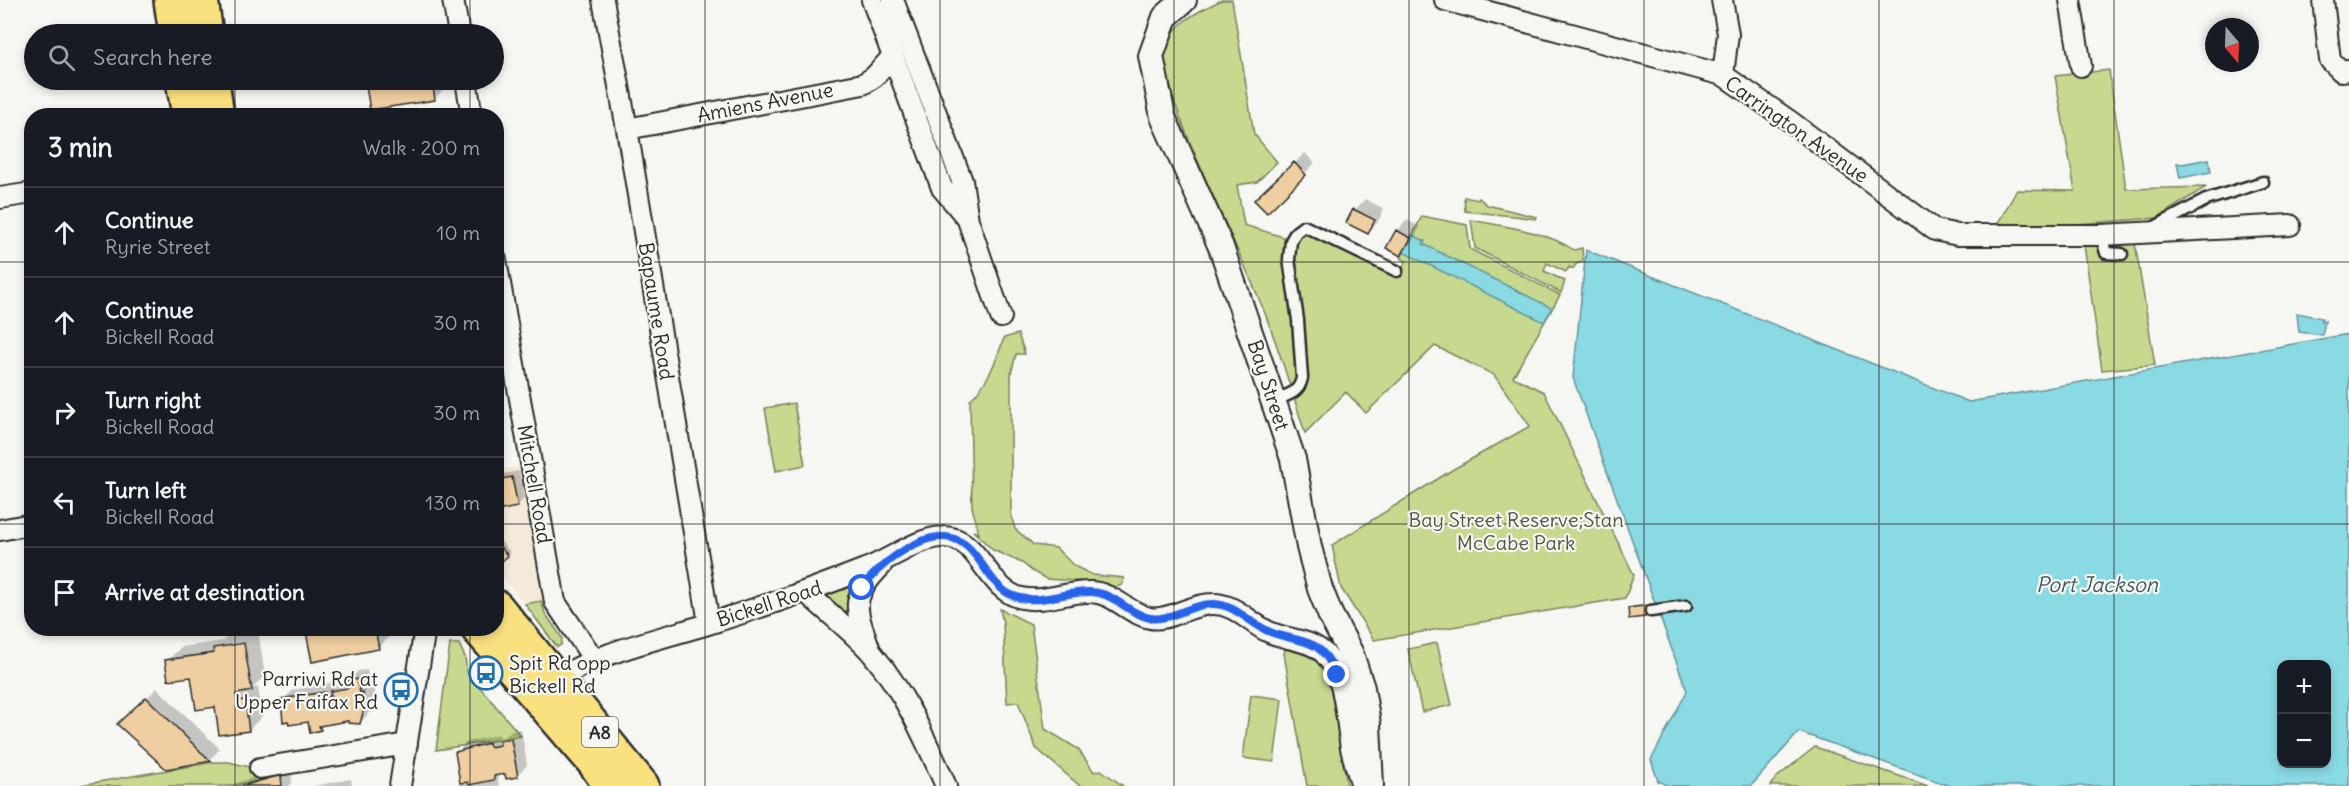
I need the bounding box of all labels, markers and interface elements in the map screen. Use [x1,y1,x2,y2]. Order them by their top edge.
north arrow [2205,18,2259,72]
search box [24,24,504,90]
icon: search [45,41,78,74]
text: Search here [93,43,212,71]
street label: Carrington Avenue [1720,70,1874,188]
street label: Amiens Avenue [695,77,835,127]
text: 3 min [48,131,113,164]
text: Walk · 200 m [363,135,480,160]
text: Continue [105,206,194,234]
icon: ahead [48,216,81,249]
text: 10 m [437,220,480,245]
text: Ryrie Street [105,234,211,259]
street label: Bapaume Road [634,240,680,382]
text: Continue [105,296,194,324]
icon: ahead [48,306,81,339]
text: 30 m [433,310,480,335]
text: Bickell Road [105,324,214,349]
street label: Bay Street [1243,336,1295,434]
text: Turn right [105,386,201,414]
icon: right [48,396,81,429]
text: 30 m [433,400,480,425]
text: Bickell Road [105,414,214,439]
street label: Mitchell Road [512,423,558,546]
text: Turn left [105,476,186,504]
icon: left [48,486,81,519]
text: 130 m [425,490,480,515]
text: Bickell Road [105,504,214,529]
park label: Bay Street Reserve;Stan McCabe Park [1408,507,1624,555]
water label: Port Jackson [2036,571,2159,598]
street label: Bickell Road [713,574,825,632]
route start [848,574,874,600]
icon: arrive [48,576,81,609]
text: Arrive at destination [105,578,305,606]
place label: Spit Rd opp Bickell Rd [509,650,611,698]
bus stop icon: Spit Rd opp Bickell Rd [468,655,504,691]
map controls [2277,660,2331,768]
button: + [2277,660,2331,714]
route end [1323,661,1349,687]
place label: Parriwi Rd at Upper Faifax Rd [235,666,378,714]
bus stop icon: Parriwi Rd at Upper Faifax Rd [383,672,419,708]
button: − [2277,714,2331,768]
road number: A8 [582,717,618,747]

